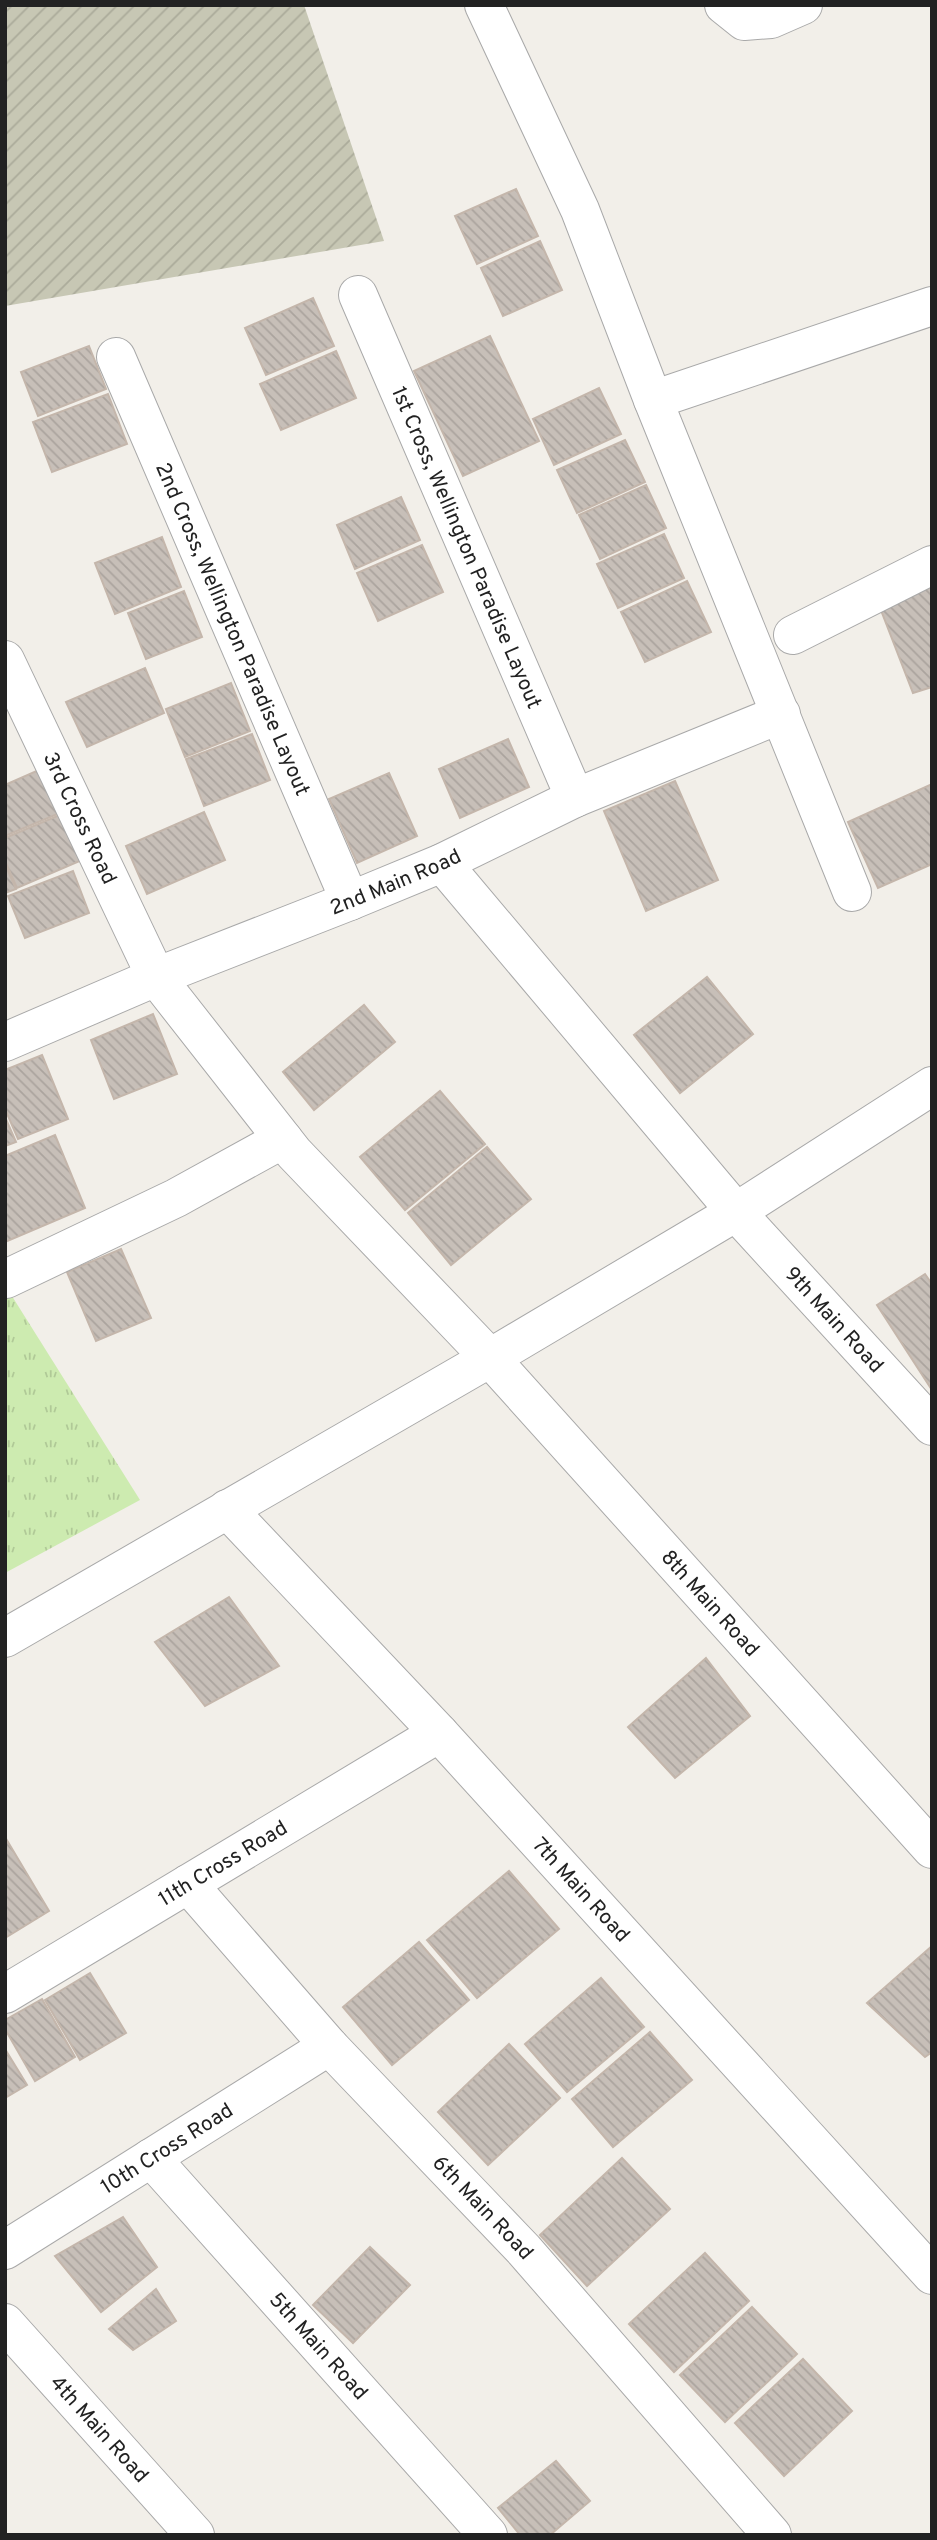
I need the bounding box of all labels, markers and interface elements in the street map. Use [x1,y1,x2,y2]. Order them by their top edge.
street label: 1st Cross, Wellington Paradise Layout [384,383,547,713]
street label: 2nd Cross, Wellington Paradise Layout [148,459,315,800]
street label: 3rd Cross Road [36,748,122,889]
street label: 2nd Main Road [326,844,466,923]
street label: 9th Main Road [778,1262,889,1379]
street label: 8th Main Road [654,1545,765,1663]
street label: 11th Cross Road [154,1815,293,1914]
street label: 7th Main Road [526,1832,635,1949]
street label: 10th Cross Road [96,2098,239,2201]
street label: 6th Main Road [426,2150,539,2266]
street label: 5th Main Road [263,2287,373,2406]
street label: 4th Main Road [43,2370,154,2489]

